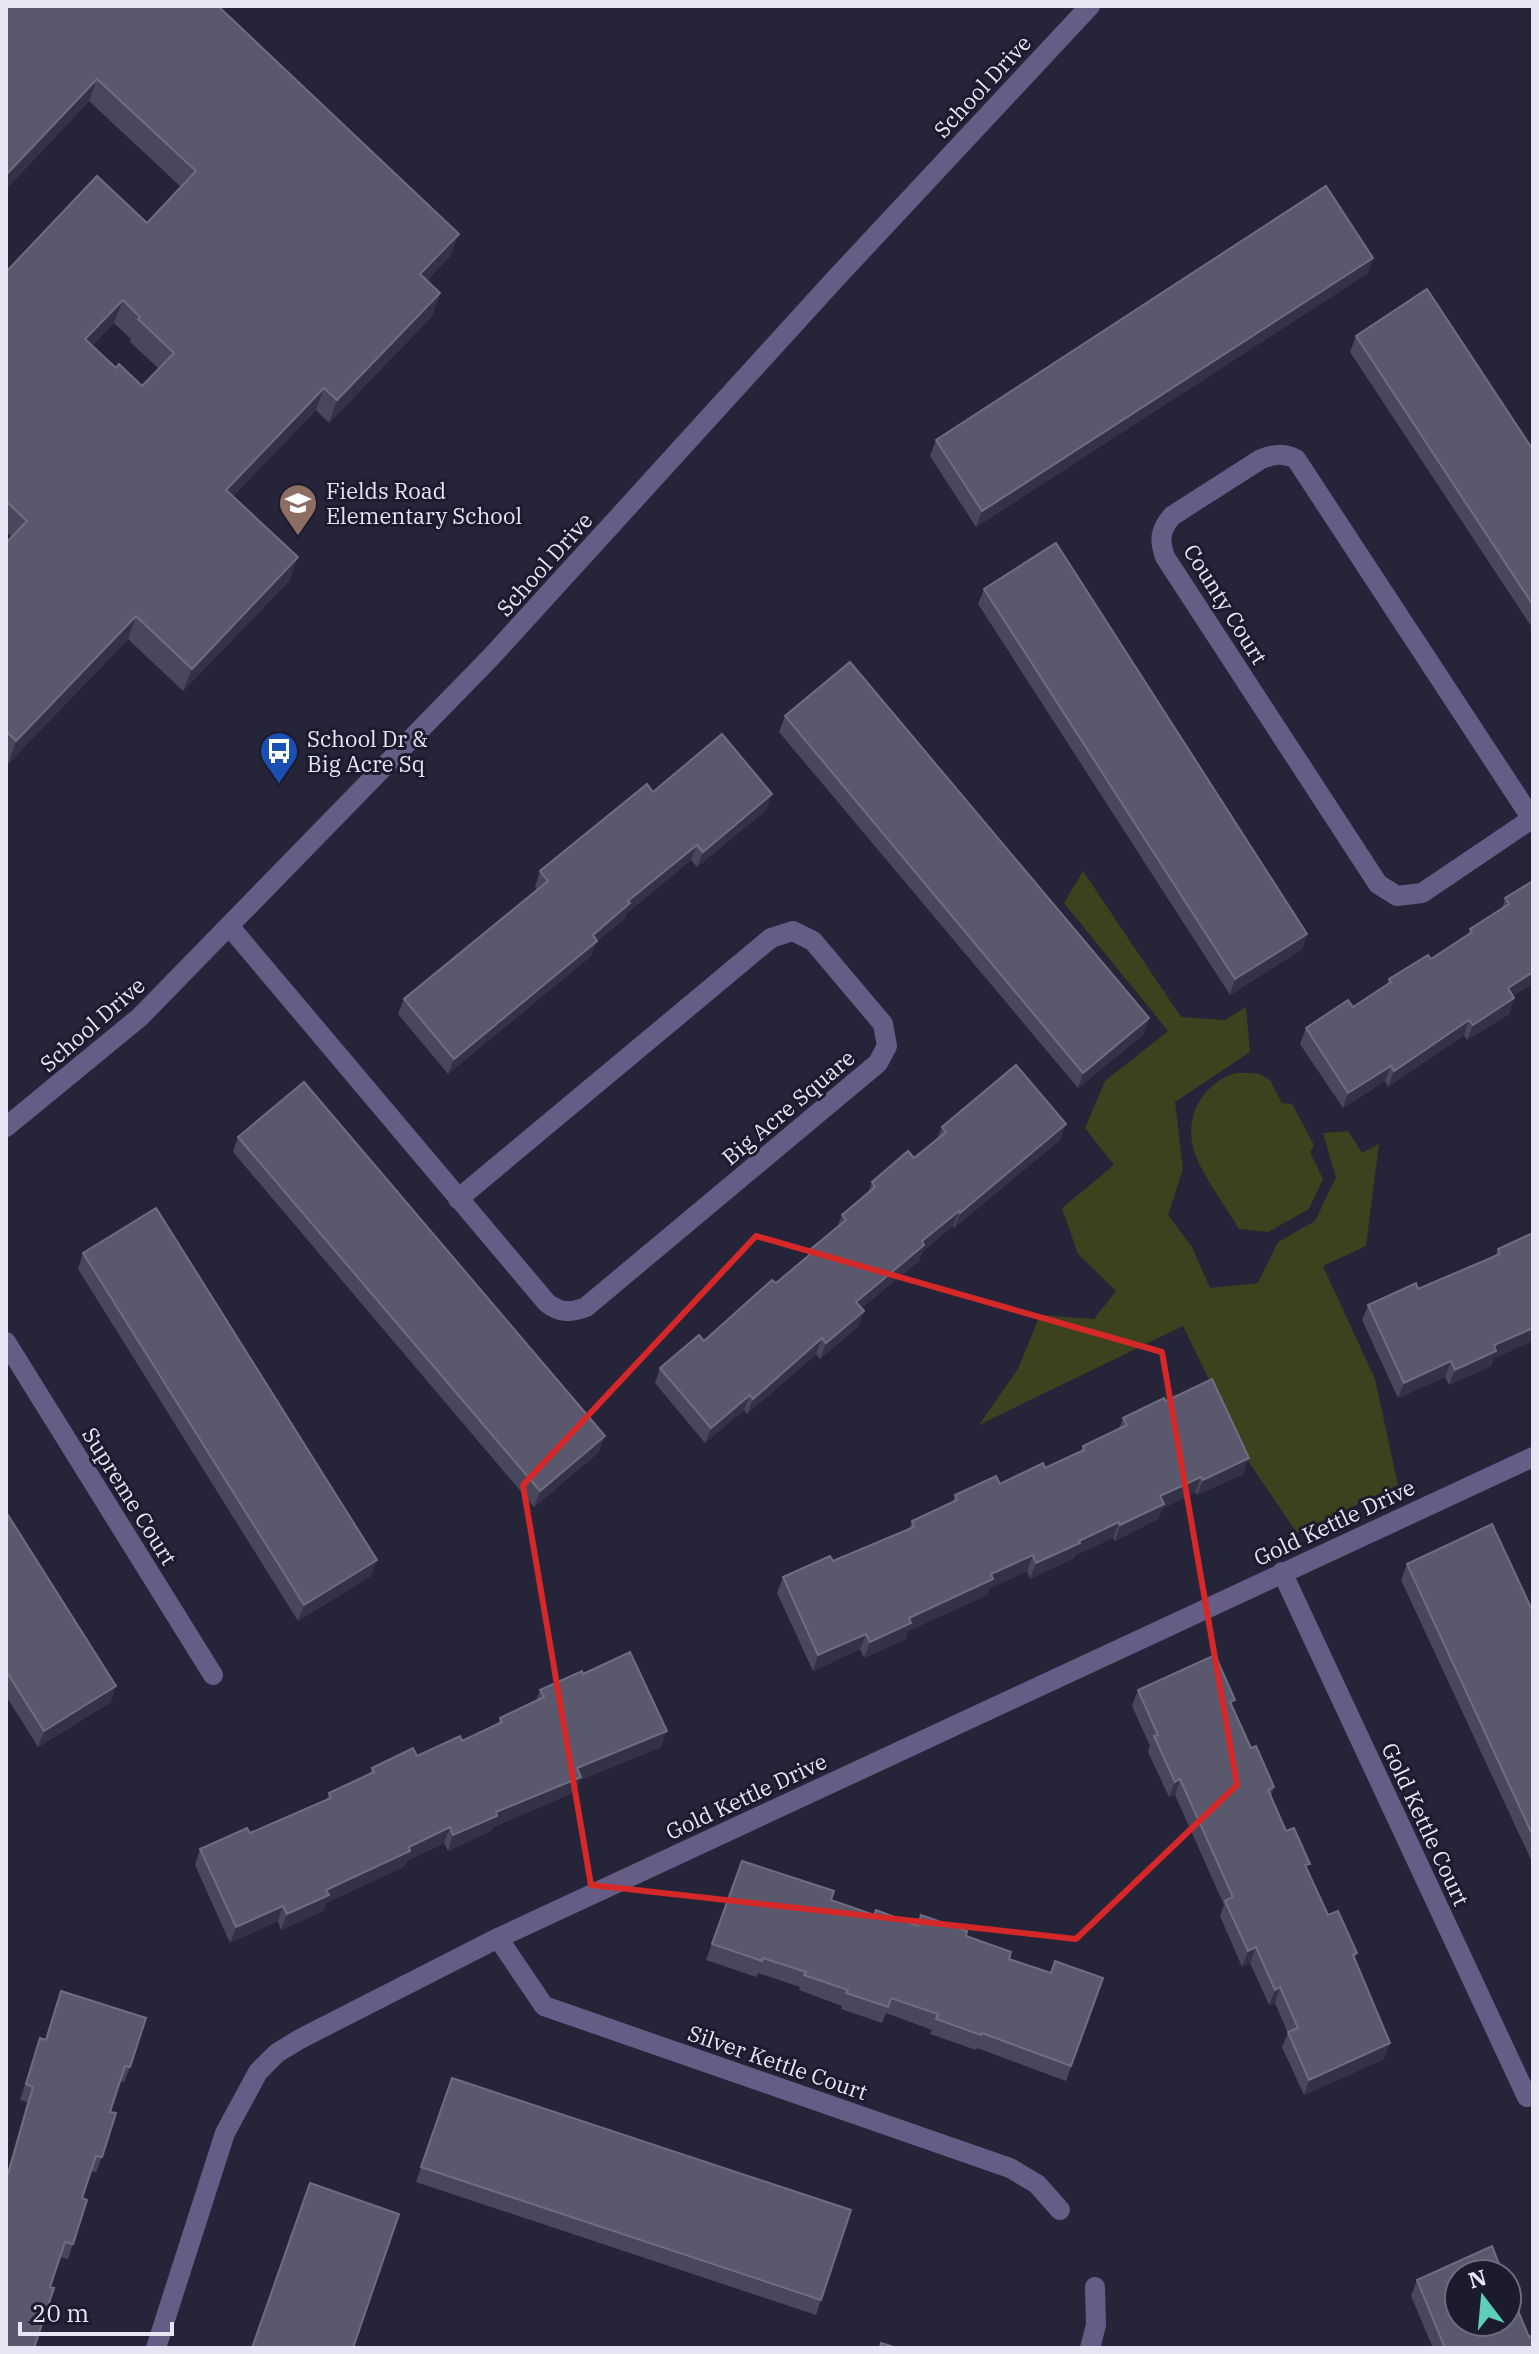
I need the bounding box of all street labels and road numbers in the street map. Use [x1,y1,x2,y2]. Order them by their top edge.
street label: School Drive [927,28,1037,144]
street label: School Drive [490,506,598,622]
street label: County Court [1178,538,1275,670]
street label: School Drive [33,970,151,1078]
street label: Big Acre Square [715,1043,861,1171]
street label: Supreme Court [76,1422,184,1571]
street label: Gold Kettle Drive [1249,1472,1419,1572]
street label: Gold Kettle Court [1376,1738,1477,1910]
street label: Gold Kettle Drive [661,1746,831,1846]
street label: Silver Kettle Court [684,2018,872,2106]

